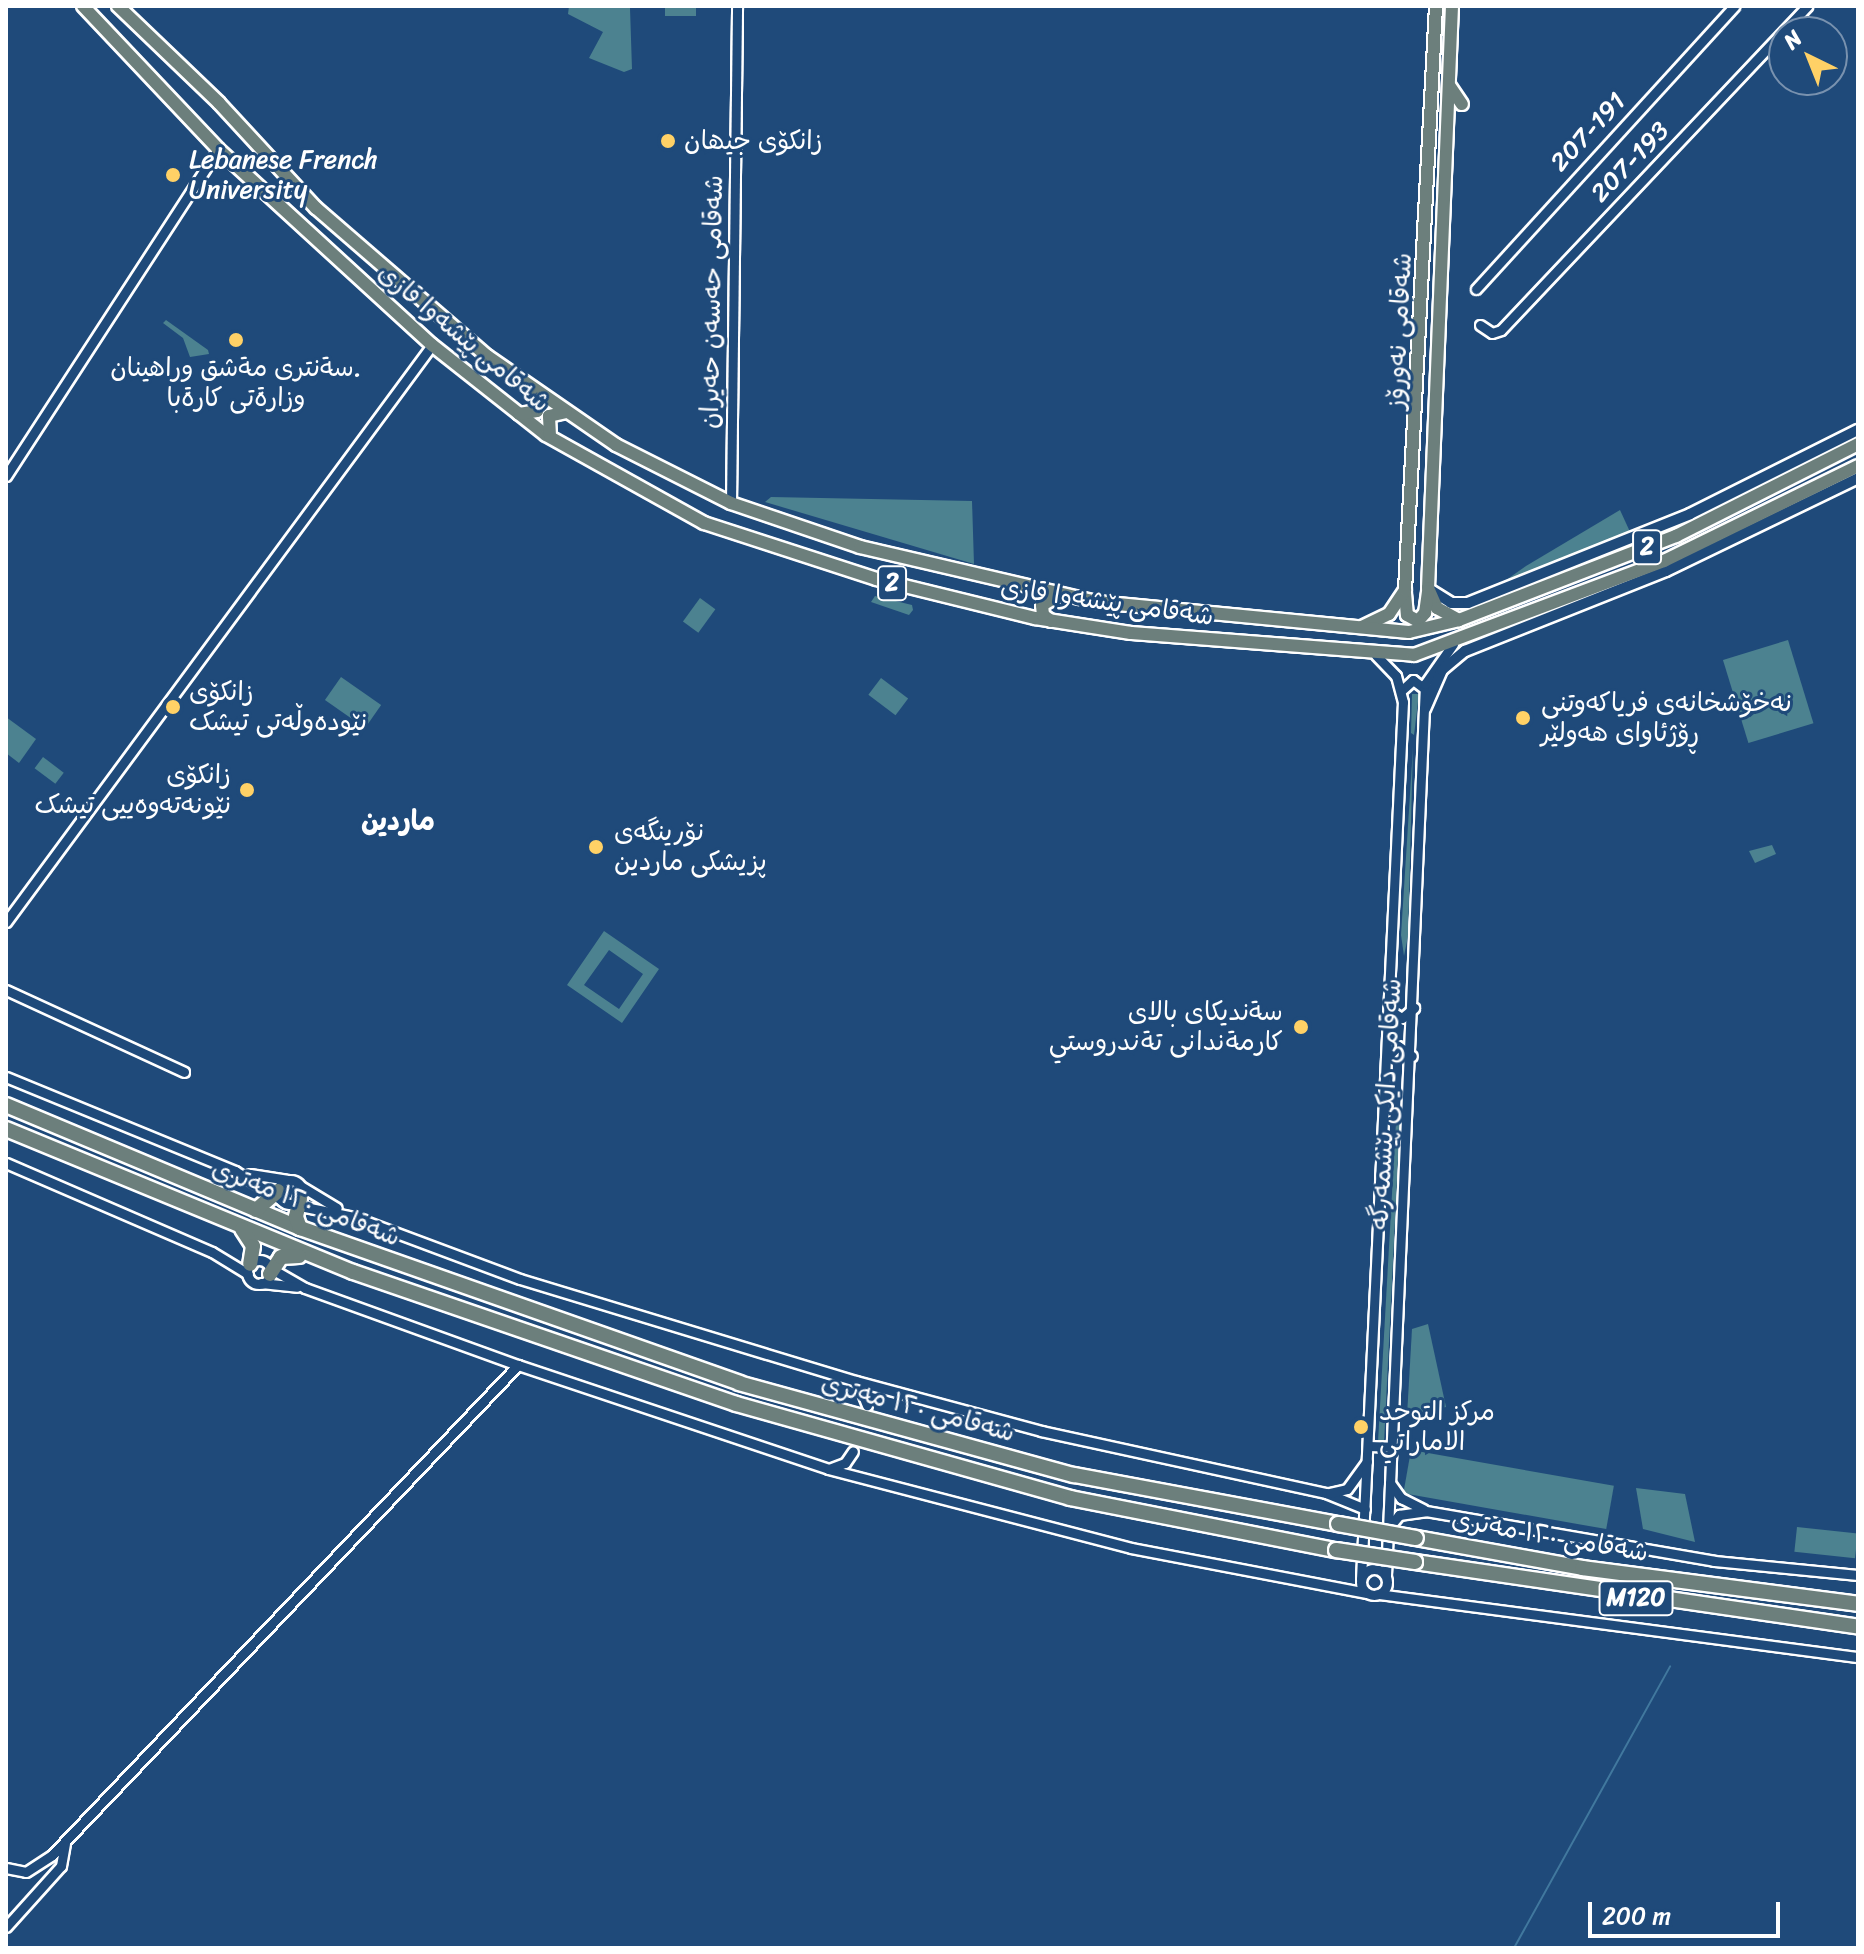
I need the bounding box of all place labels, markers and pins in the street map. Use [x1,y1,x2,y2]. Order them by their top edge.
place label: زانکۆی جیھان [684,125,823,157]
marker: زانکۆی جیھان [659,132,677,150]
place label: Lebanese French University [189,144,378,206]
marker: Lebanese French University [164,166,182,184]
marker: سةنترى مةشق وراهينان. وزارةتى كارةبا [227,331,245,349]
place label: سةنترى مةشق وراهينان. وزارةتى كارةبا [110,352,362,414]
place label: زانکۆی نێودەوڵەتی تیشک [189,676,367,738]
place label: نەخۆشخانەی فریاکەوتنی ڕۆژئاوای هەولێر [1541,687,1792,748]
marker: زانکۆی نێودەوڵەتی تیشک [164,698,182,716]
marker: نەخۆشخانەی فریاکەوتنی ڕۆژئاوای هەولێر [1512,707,1534,729]
place label: زانکۆی نێونەتەوەییی تیشک [35,759,231,820]
marker: زانکۆی نێونەتەوەییی تیشک [238,781,256,799]
place label: نۆرینگەی پزیشکی ماردین [614,816,767,878]
marker: نۆرینگەی پزیشکی ماردین [585,836,607,858]
place label: سةنديكاى بالاى كارمةندانى تةندروستي [1049,996,1283,1058]
marker: سةنديكاى بالاى كارمةندانى تةندروستي [1290,1016,1312,1038]
place label: مركز التوحد الاماراتي [1379,1396,1495,1458]
marker: مركز التوحد الاماراتي [1350,1416,1372,1438]

